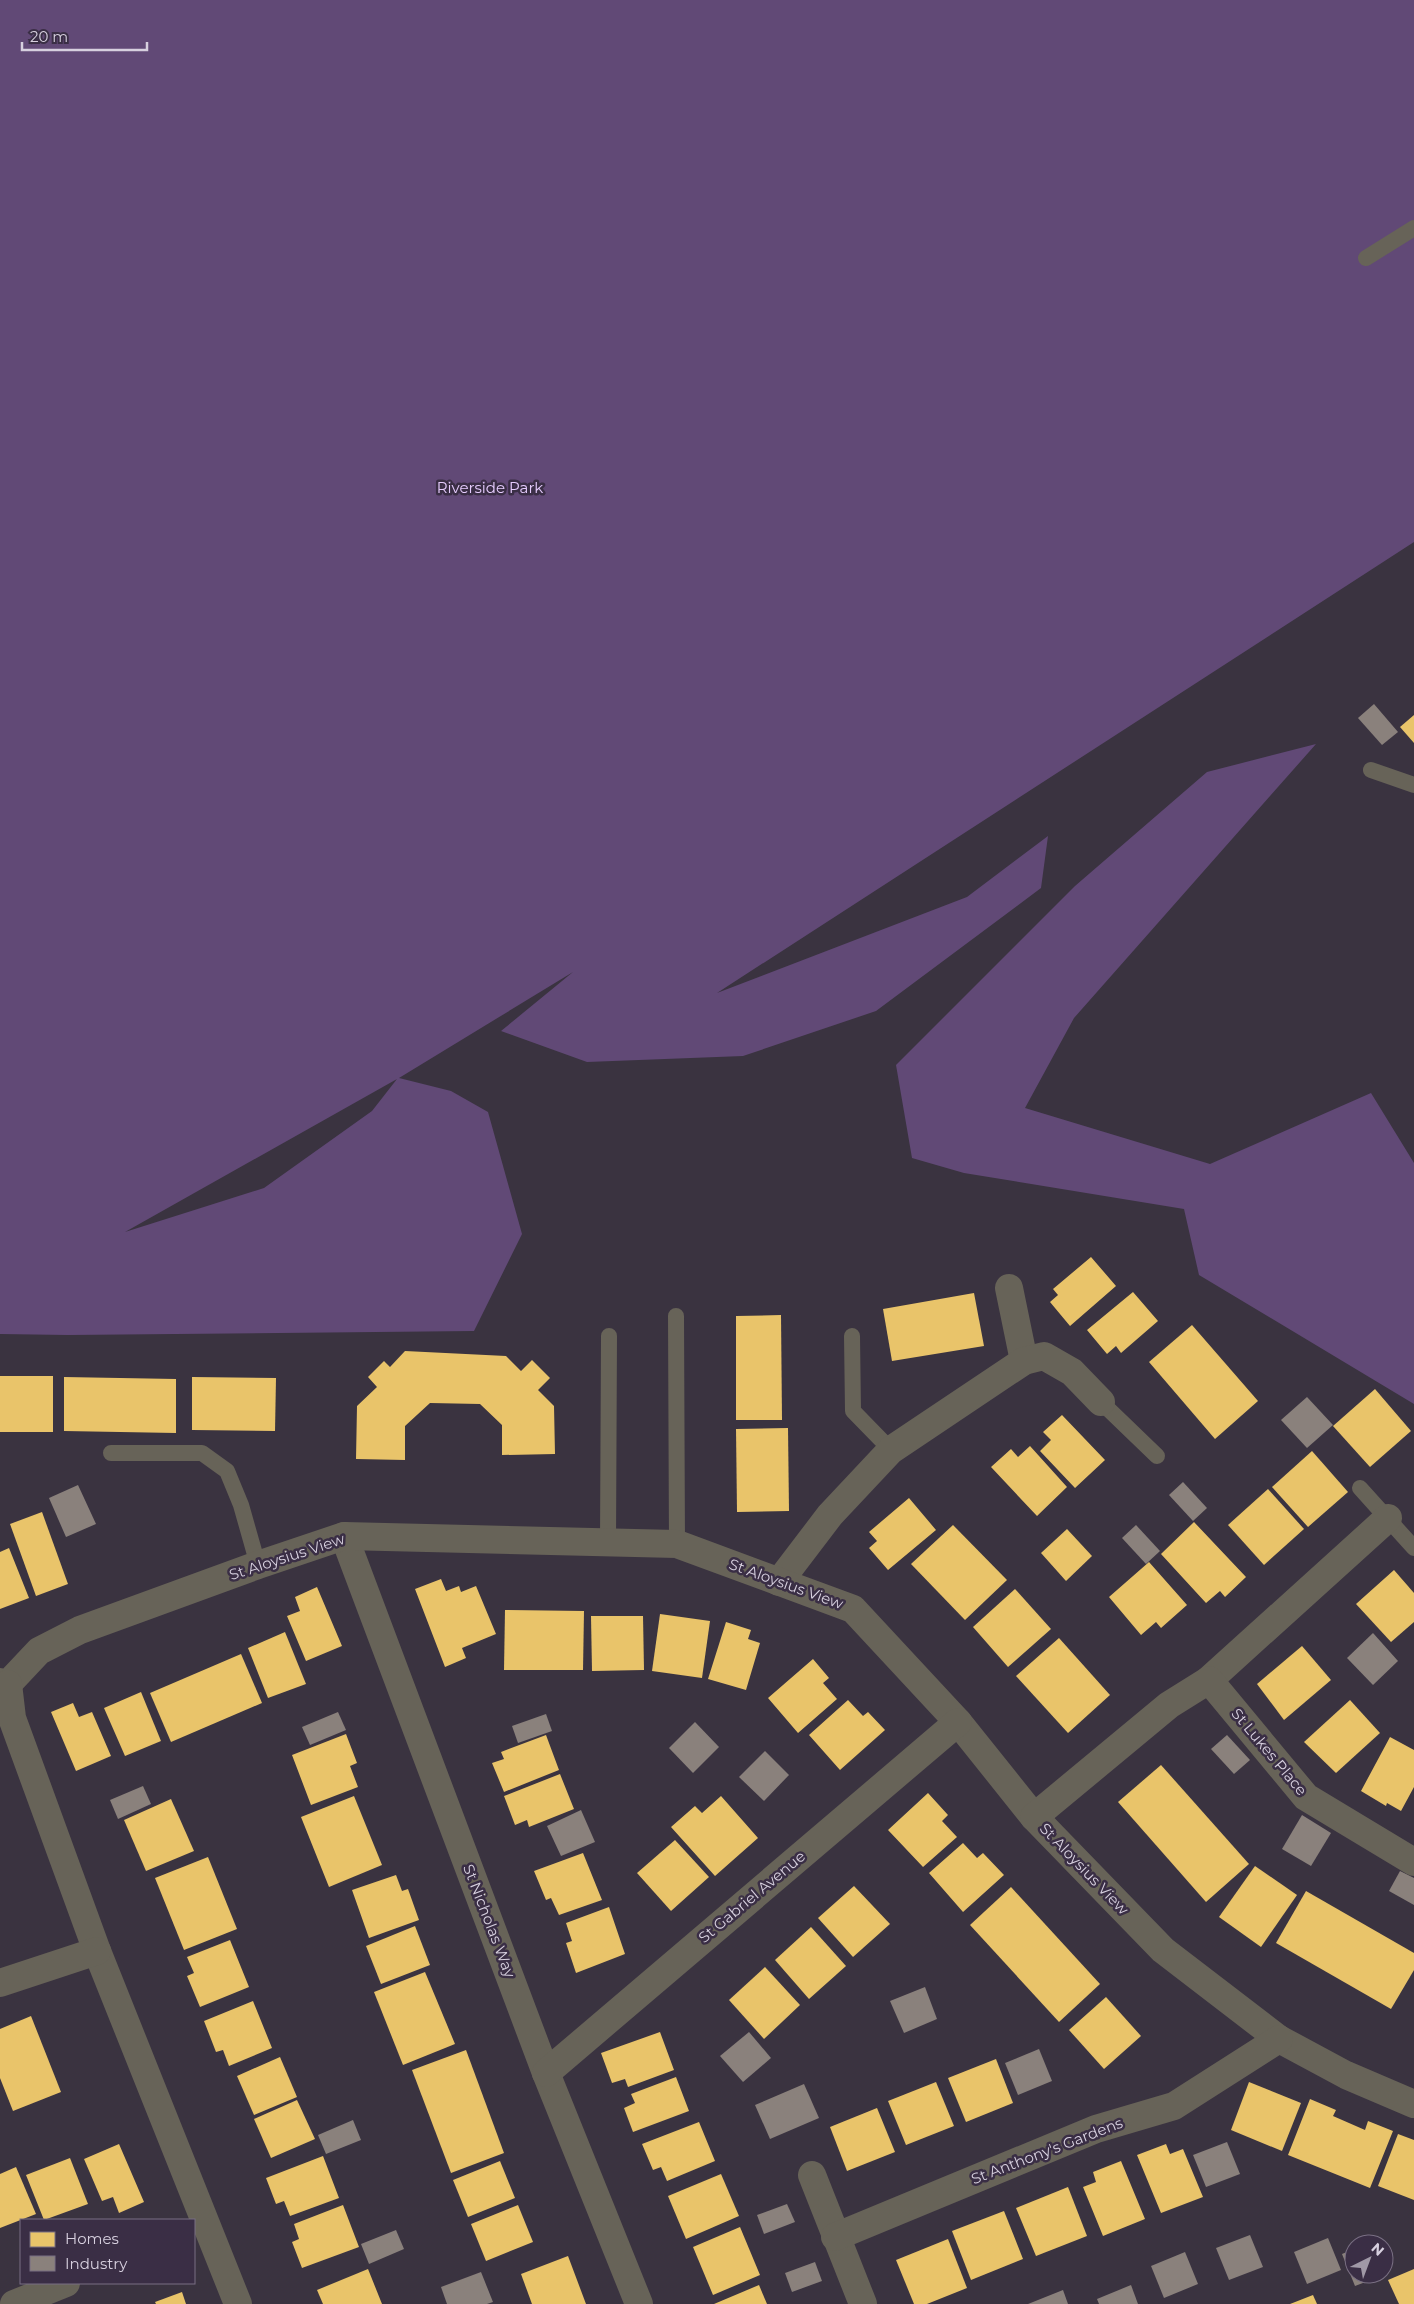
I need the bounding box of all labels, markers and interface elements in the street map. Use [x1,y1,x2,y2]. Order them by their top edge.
scale bar [22,20,148,52]
text: 20 m [30,27,68,46]
park label: Riverside Park [437,478,543,497]
street label: St Aloysius View [227,1529,348,1584]
street label: St Aloysius View [726,1554,847,1613]
street label: St Lukes Place [1227,1704,1311,1799]
street label: St Aloysius View [1036,1819,1134,1919]
street label: St Gabriel Avenue [694,1846,809,1947]
street label: St Nicholas Way [459,1861,520,1981]
street label: St Anthony's Gardens [968,2113,1125,2188]
legend [20,2219,195,2284]
text: Homes [65,2229,119,2248]
north arrow [1344,2234,1394,2284]
text: N [1367,2239,1388,2260]
text: Industry [65,2254,128,2273]

